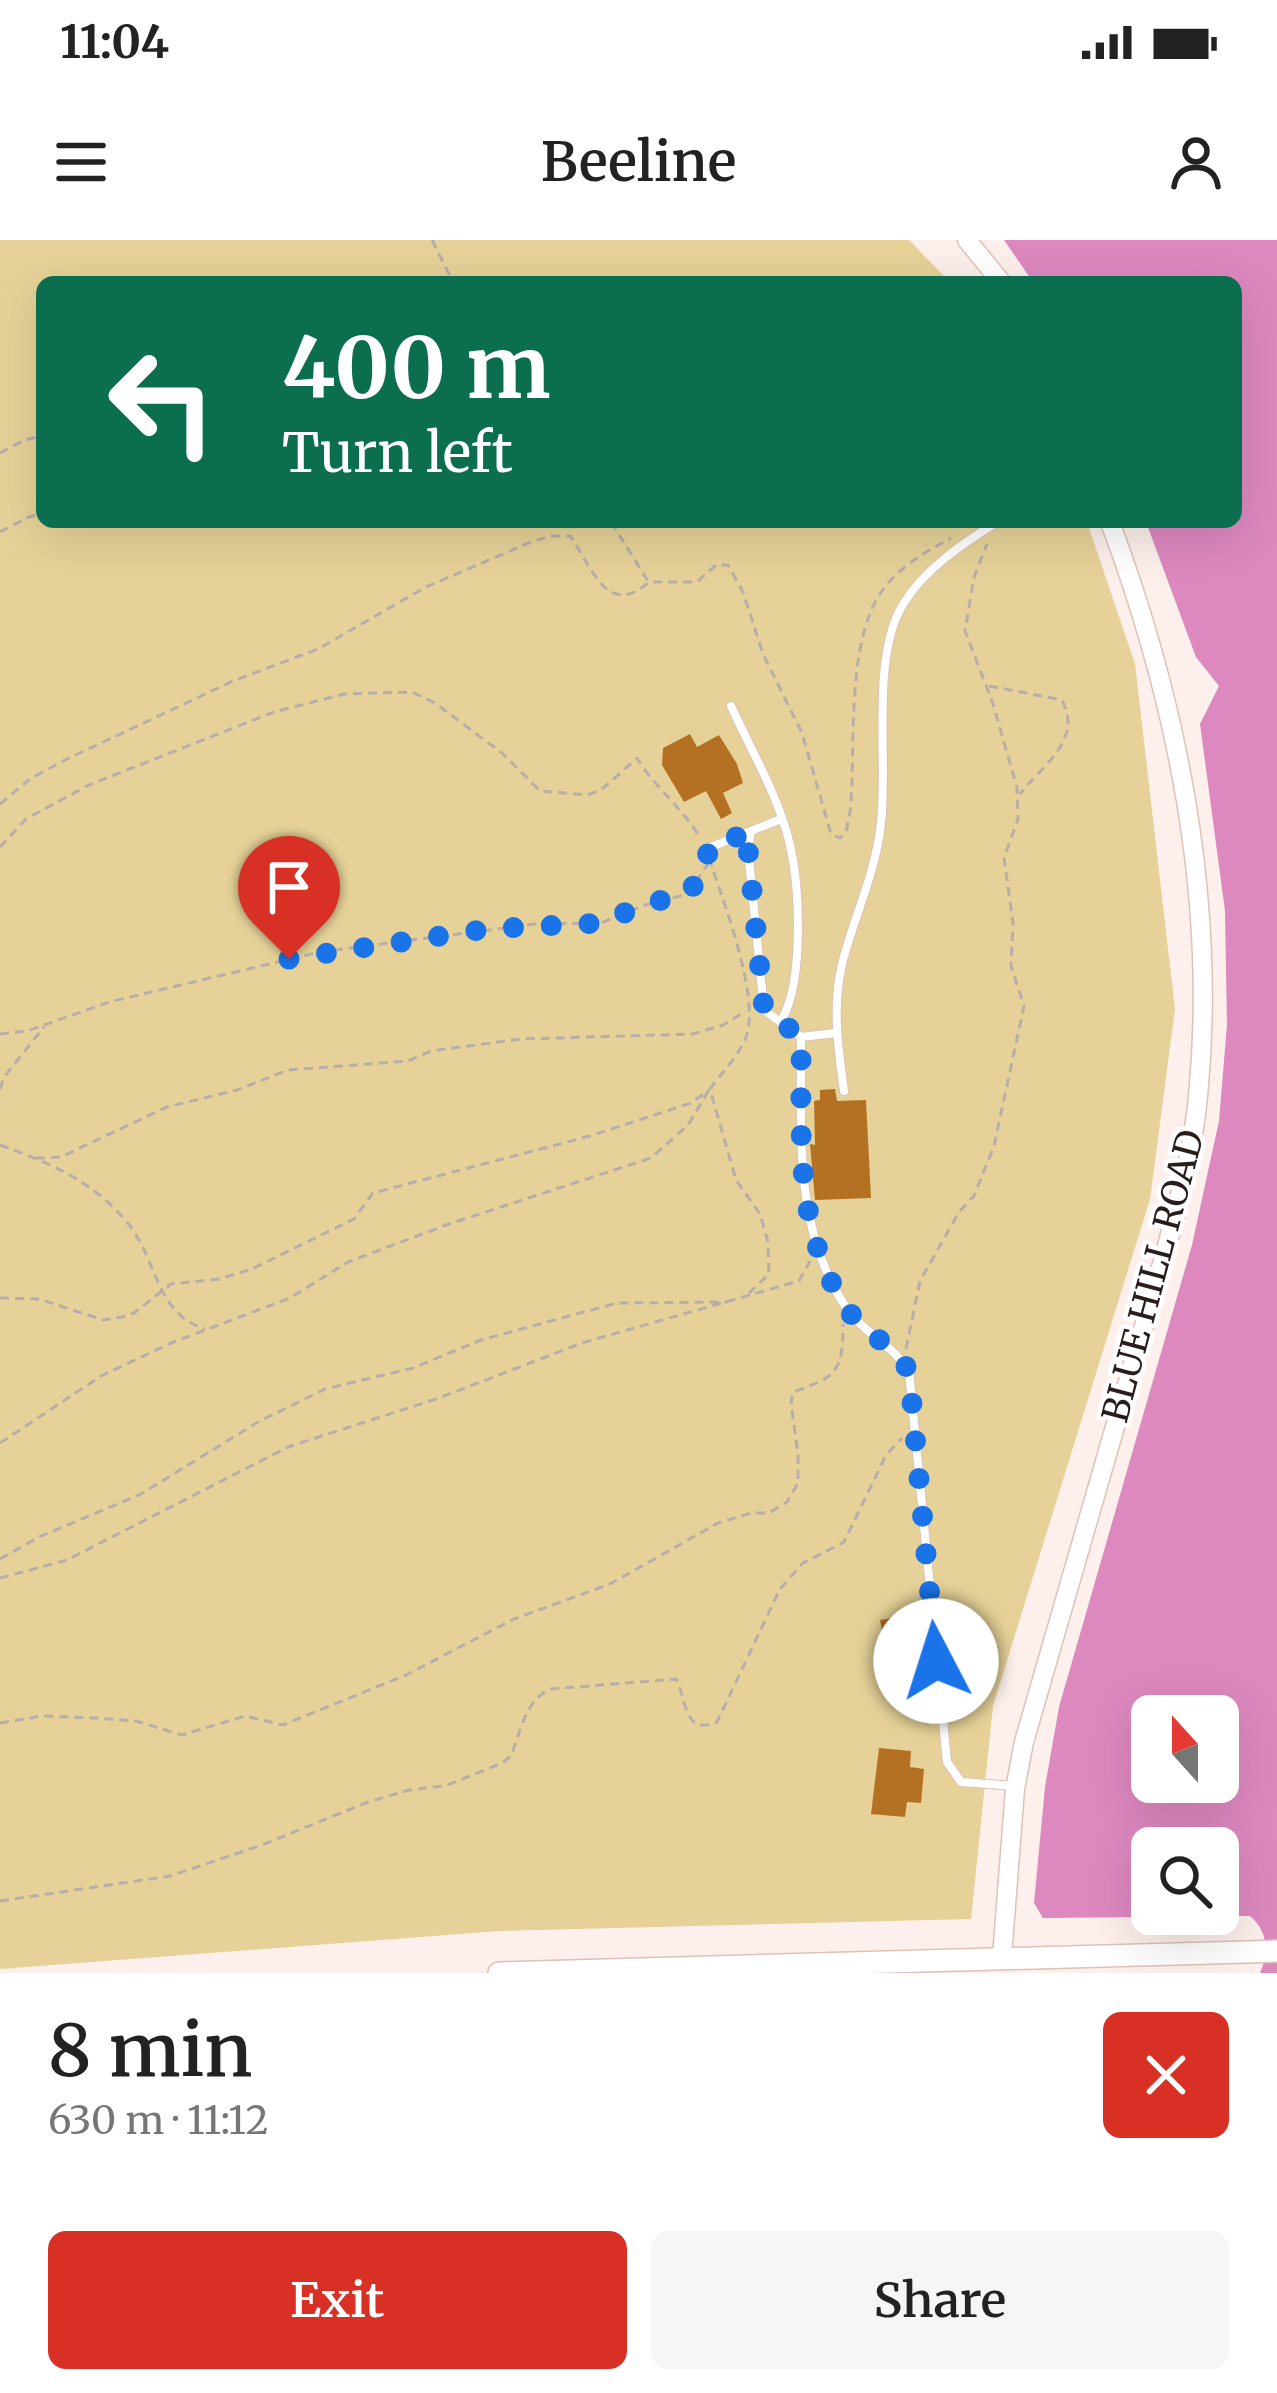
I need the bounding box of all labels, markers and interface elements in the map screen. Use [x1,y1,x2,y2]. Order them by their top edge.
text: 11:04 [60,14,169,70]
text: Beeline [541,128,736,196]
icon: menu [48,129,114,195]
icon: person [1163,129,1229,195]
text: 400 m [282,315,550,421]
icon: left [84,324,240,480]
text: Turn left [282,419,513,487]
pin [238,836,340,959]
icon: arrive [256,854,322,920]
street label: BLUE HILL ROAD [1092,1125,1214,1427]
position arrow [873,1598,999,1724]
north arrow [1131,1695,1239,1803]
map controls [1131,1695,1239,1935]
button: search [1131,1827,1239,1935]
text: 8 min [48,2005,252,2096]
button: close [1103,2012,1229,2138]
text: 630 m · 11:12 [48,2096,269,2145]
button: Exit [48,2231,627,2369]
button: Share [651,2231,1229,2369]

